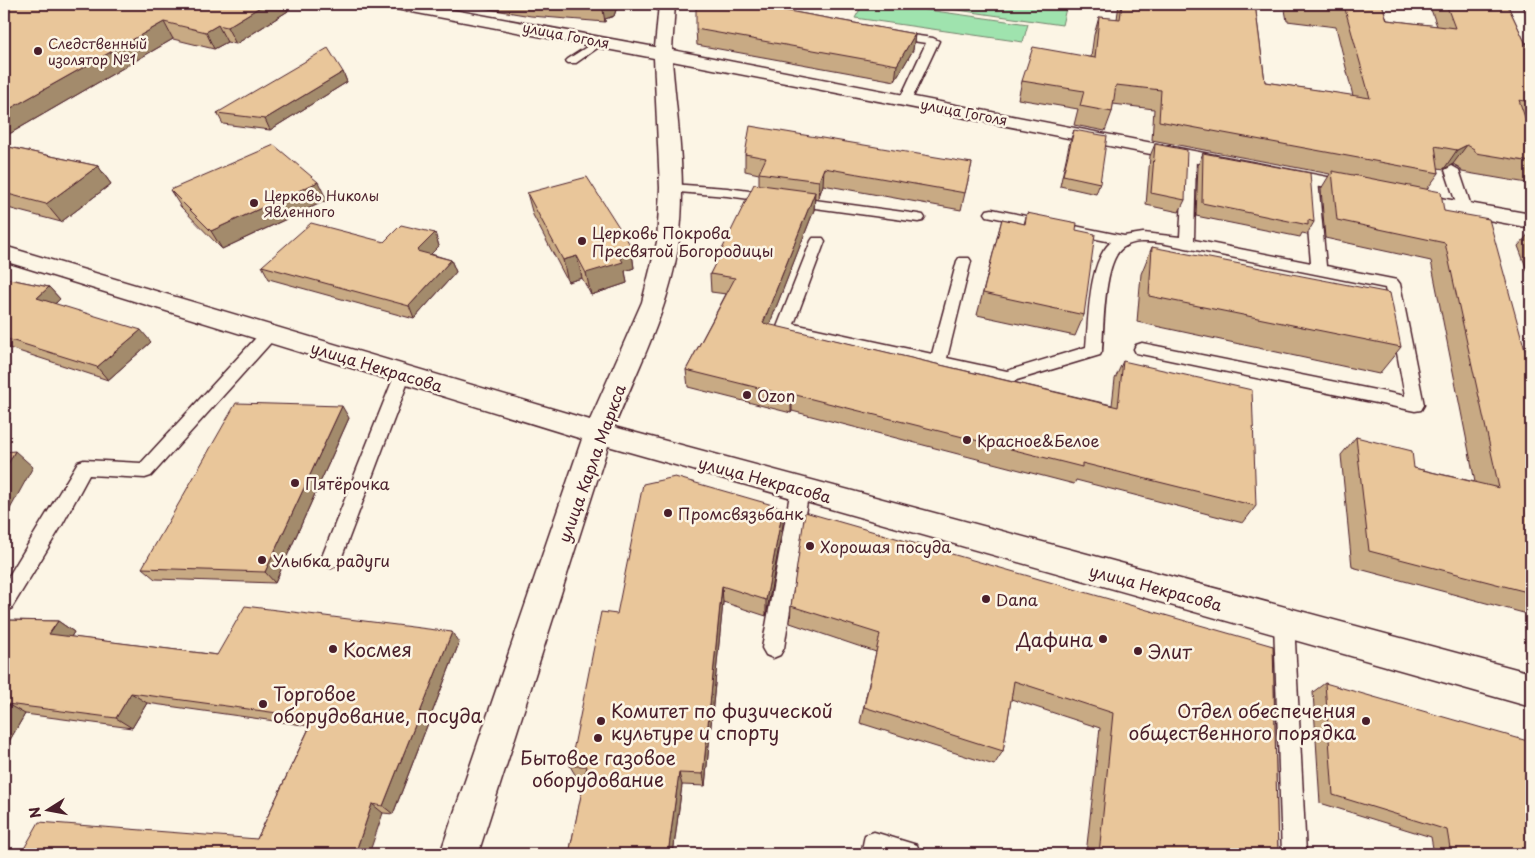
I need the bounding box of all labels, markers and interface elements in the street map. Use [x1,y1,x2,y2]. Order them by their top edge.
street label: улица Гоголя [521,16,611,54]
place label: Следственный изолятор №1 [48,33,147,70]
marker: Следственный изолятор №1 [32,45,44,57]
street label: улица Гоголя [919,93,1009,131]
place label: Церковь Николы Явленного [264,185,379,222]
marker: Церковь Николы Явленного [248,197,260,209]
place label: Церковь Покрова Пресвятой Богородицы [592,220,773,262]
marker: Церковь Покрова Пресвятой Богородицы [576,235,588,247]
street label: улица Некрасова [308,335,446,397]
street label: улица Карла Маркса [551,381,631,545]
place label: Ozon [757,383,795,407]
marker: Ozon [741,389,753,401]
place label: Красное&Белое [977,428,1099,452]
marker: Красное&Белое [961,434,973,446]
street label: улица Некрасова [696,450,834,508]
place label: Пятёрочка [305,471,390,495]
marker: Пятёрочка [289,477,301,489]
place label: Промсвязьбанк [678,501,804,525]
marker: Промсвязьбанк [662,507,674,519]
place label: Хорошая посуда [820,534,951,558]
marker: Хорошая посуда [804,540,816,552]
place label: Улыбка радуги [272,548,390,572]
marker: Улыбка радуги [256,554,268,566]
street label: улица Некрасова [1087,558,1225,616]
place label: Dana [996,587,1038,611]
marker: Dana [980,593,992,605]
place label: Дафина [1016,625,1093,653]
marker: Дафина [1097,633,1109,645]
place label: Космея [343,635,412,663]
place label: Элит [1148,637,1192,665]
marker: Космея [327,643,339,655]
marker: Элит [1132,645,1144,657]
place label: Торговое оборудование, посуда [273,679,483,729]
place label: Комитет по физической культуре и спорту [611,696,833,746]
place label: Отдел обеспечения общественного порядка [1128,696,1356,746]
marker: Торговое оборудование, посуда [257,698,269,710]
marker: Комитет по физической культуре и спорту [595,715,607,727]
marker: Отдел обеспечения общественного порядка [1360,715,1372,727]
marker: Бытовое газовое оборудование [592,732,604,744]
place label: Бытовое газовое оборудование [520,743,676,793]
north arrow [22,786,72,836]
text: N [23,805,46,820]

